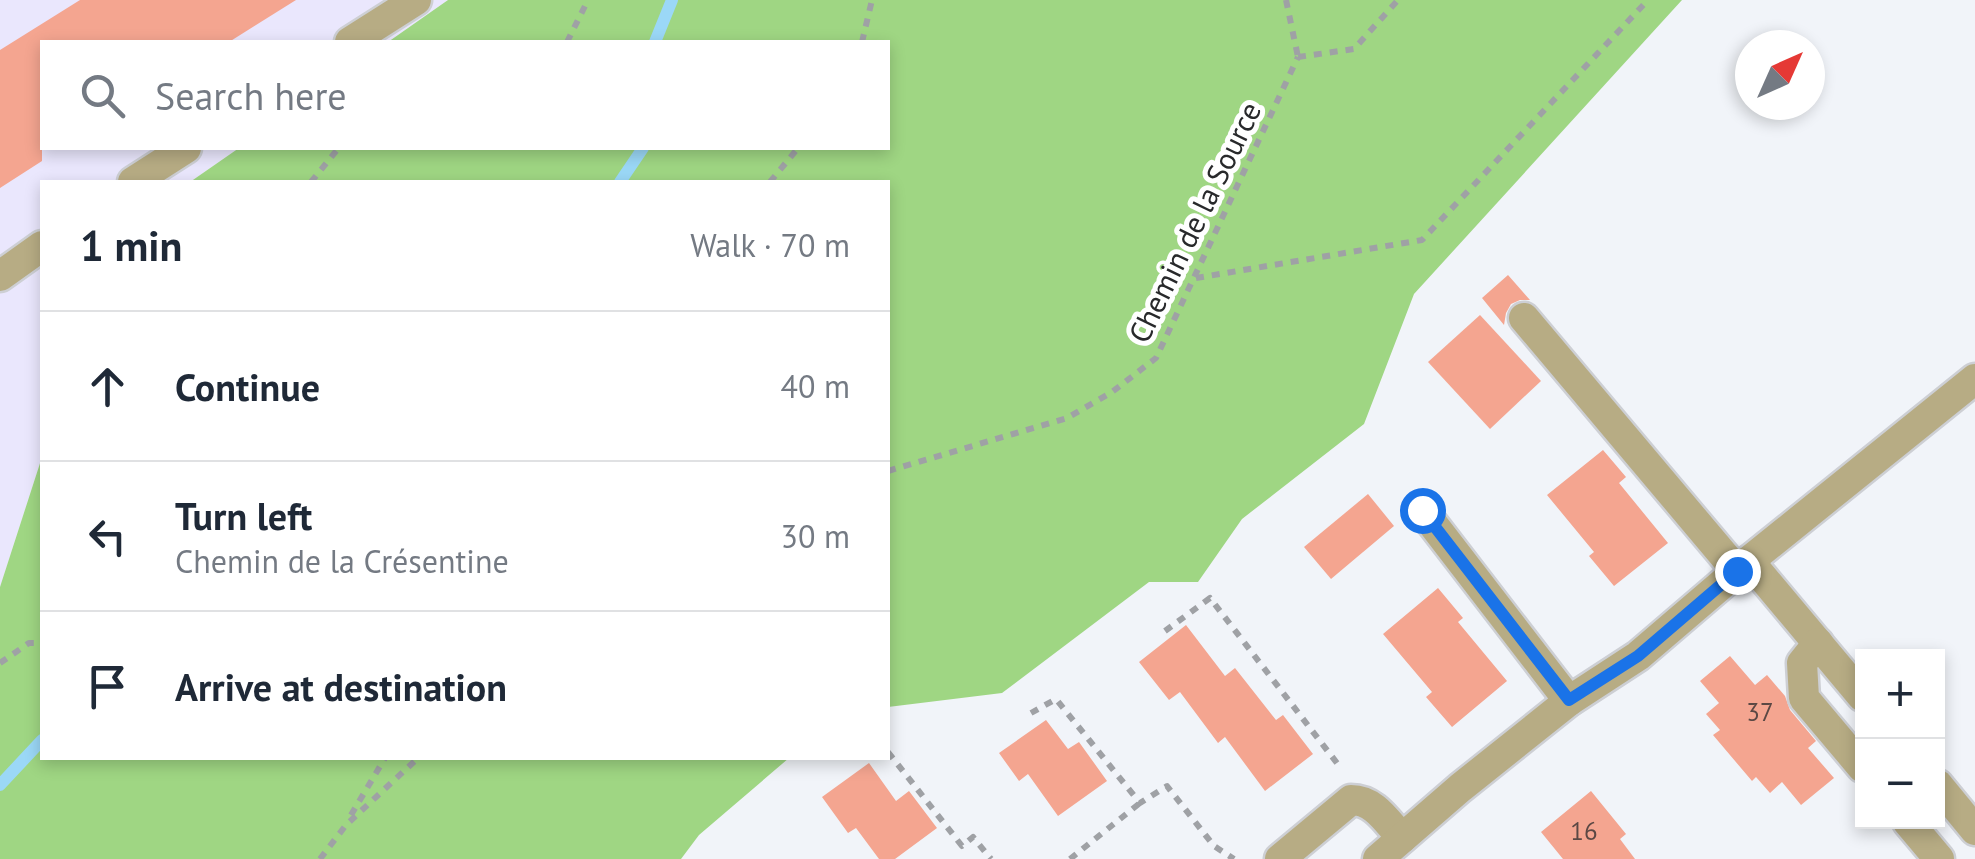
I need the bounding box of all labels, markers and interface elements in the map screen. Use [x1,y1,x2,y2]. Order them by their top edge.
north arrow [1735,30,1825,120]
search box [40,40,890,150]
icon: search [75,68,130,123]
text: Search here [155,71,347,120]
street label: Chemin de la Source [1119,95,1269,349]
text: 1 min [80,218,182,273]
text: Walk · 70 m [690,224,850,266]
icon: ahead [80,359,135,414]
text: Continue [175,362,320,411]
text: 40 m [781,365,850,407]
route start [1400,488,1446,534]
text: Turn left [175,491,312,540]
icon: left [80,509,135,564]
text: 30 m [781,515,850,557]
text: Chemin de la Crésentine [175,540,509,582]
route end [1715,549,1761,595]
map controls [1855,649,1945,829]
button: + [1855,649,1945,739]
icon: arrive [80,659,135,714]
text: Arrive at destination [175,662,507,711]
house number: 37 [1746,696,1774,728]
button: − [1855,739,1945,829]
house number: 16 [1570,815,1598,847]

